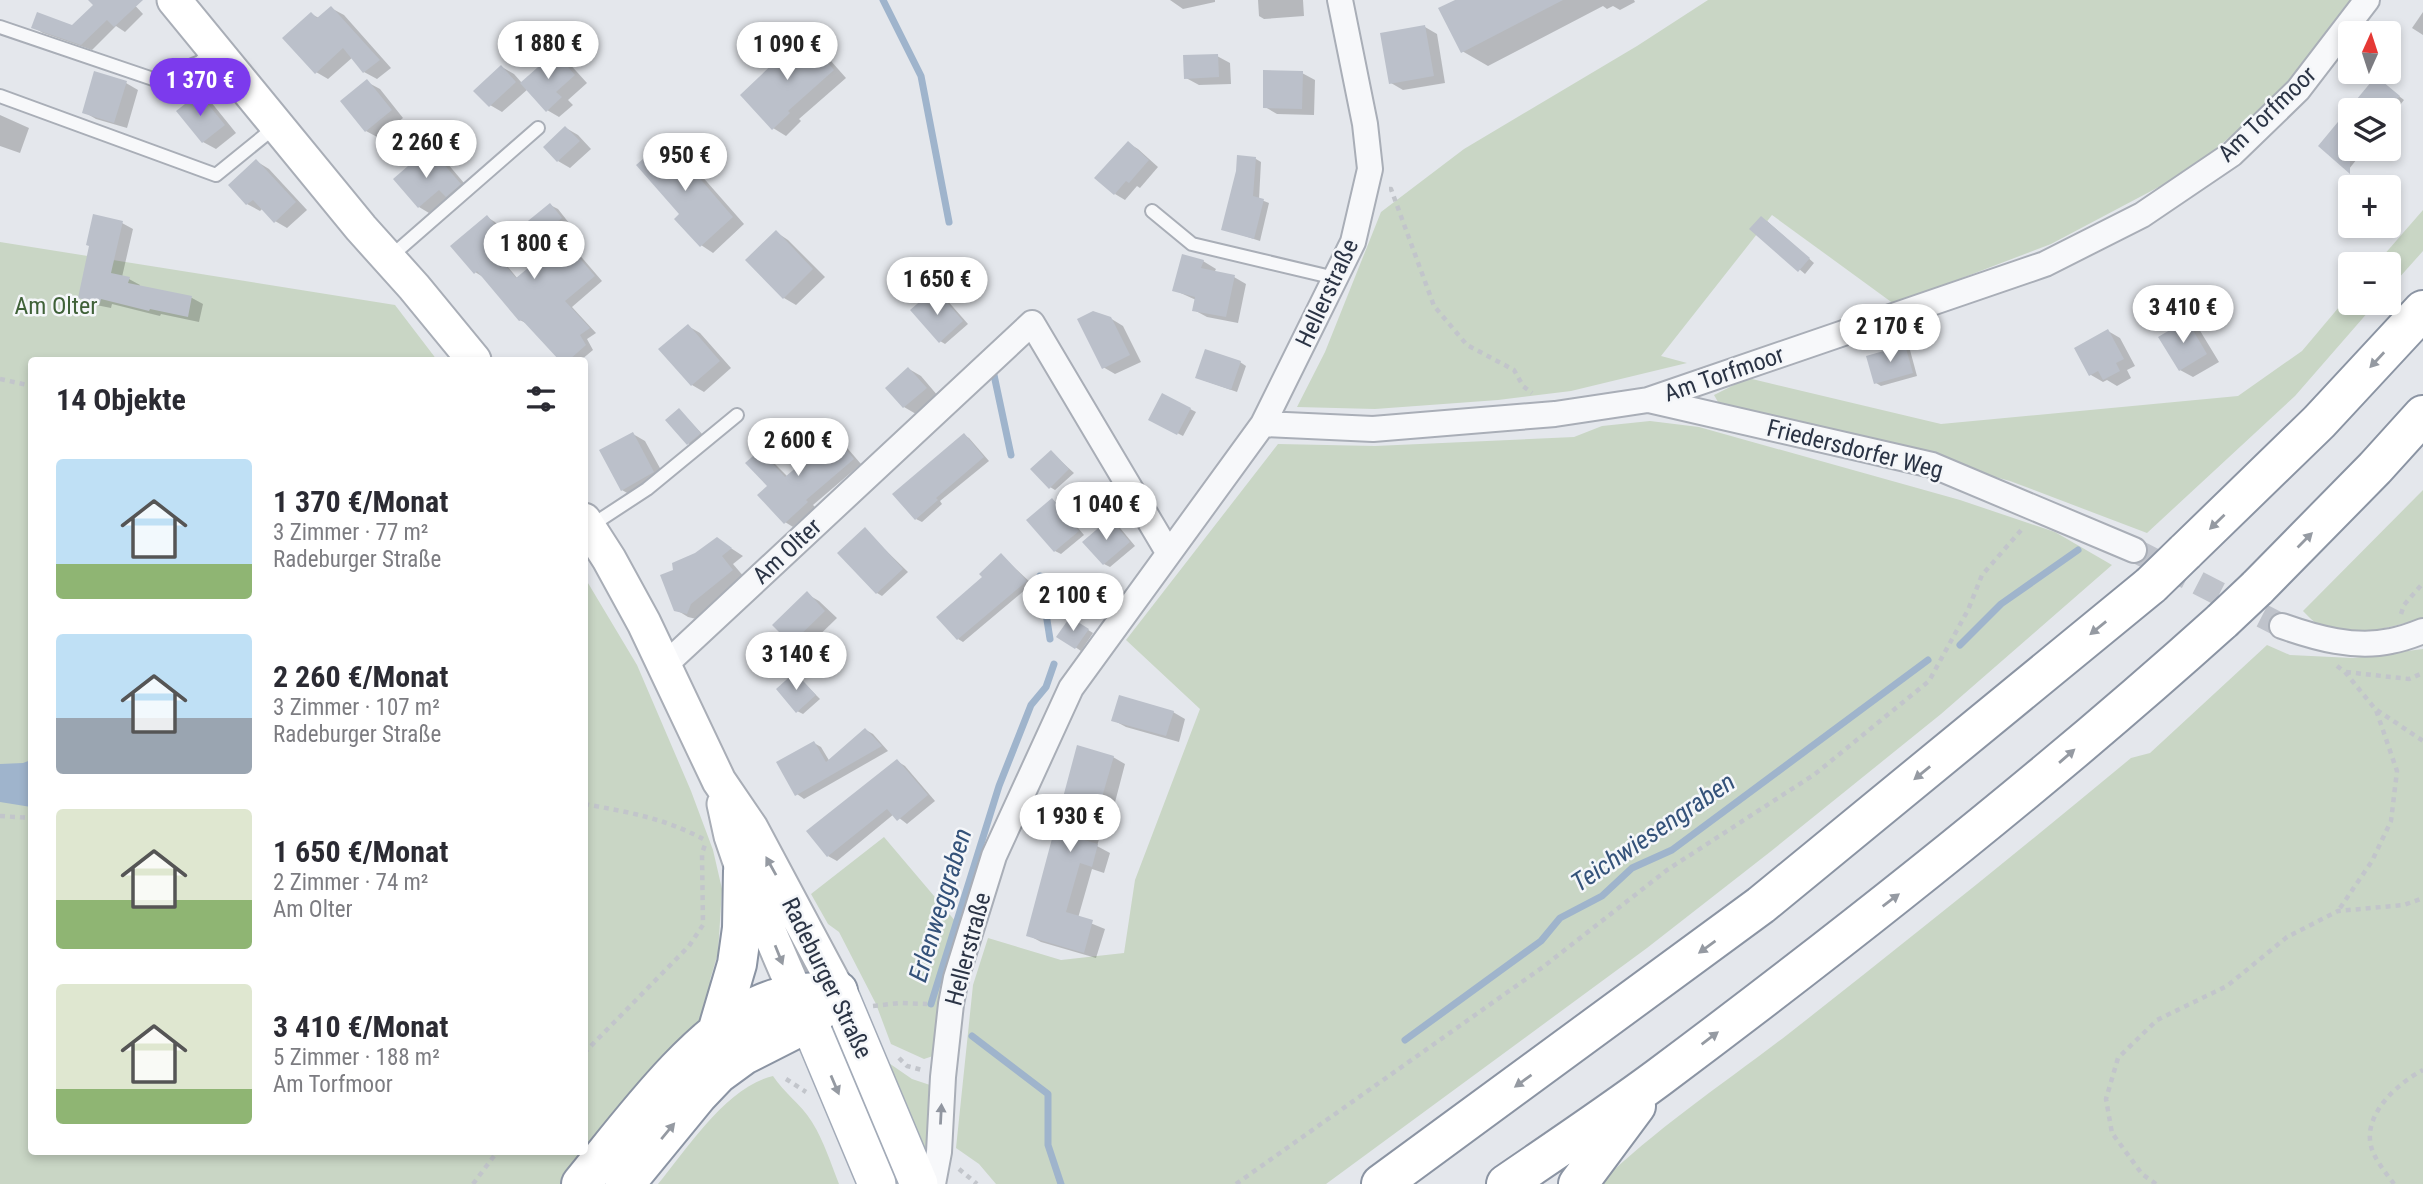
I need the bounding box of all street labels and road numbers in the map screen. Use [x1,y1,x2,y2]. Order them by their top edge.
street label: Am Torfmoor [2212,61,2322,167]
street label: Hellerstraße [1290,235,1364,351]
street label: Am Torfmoor [1660,340,1788,408]
street label: Friedersdorfer Weg [1764,414,1946,484]
street label: Am Olter [747,512,827,590]
street label: Hellerstraße [939,889,997,1009]
street label: Radeburger Straße [776,893,878,1063]

